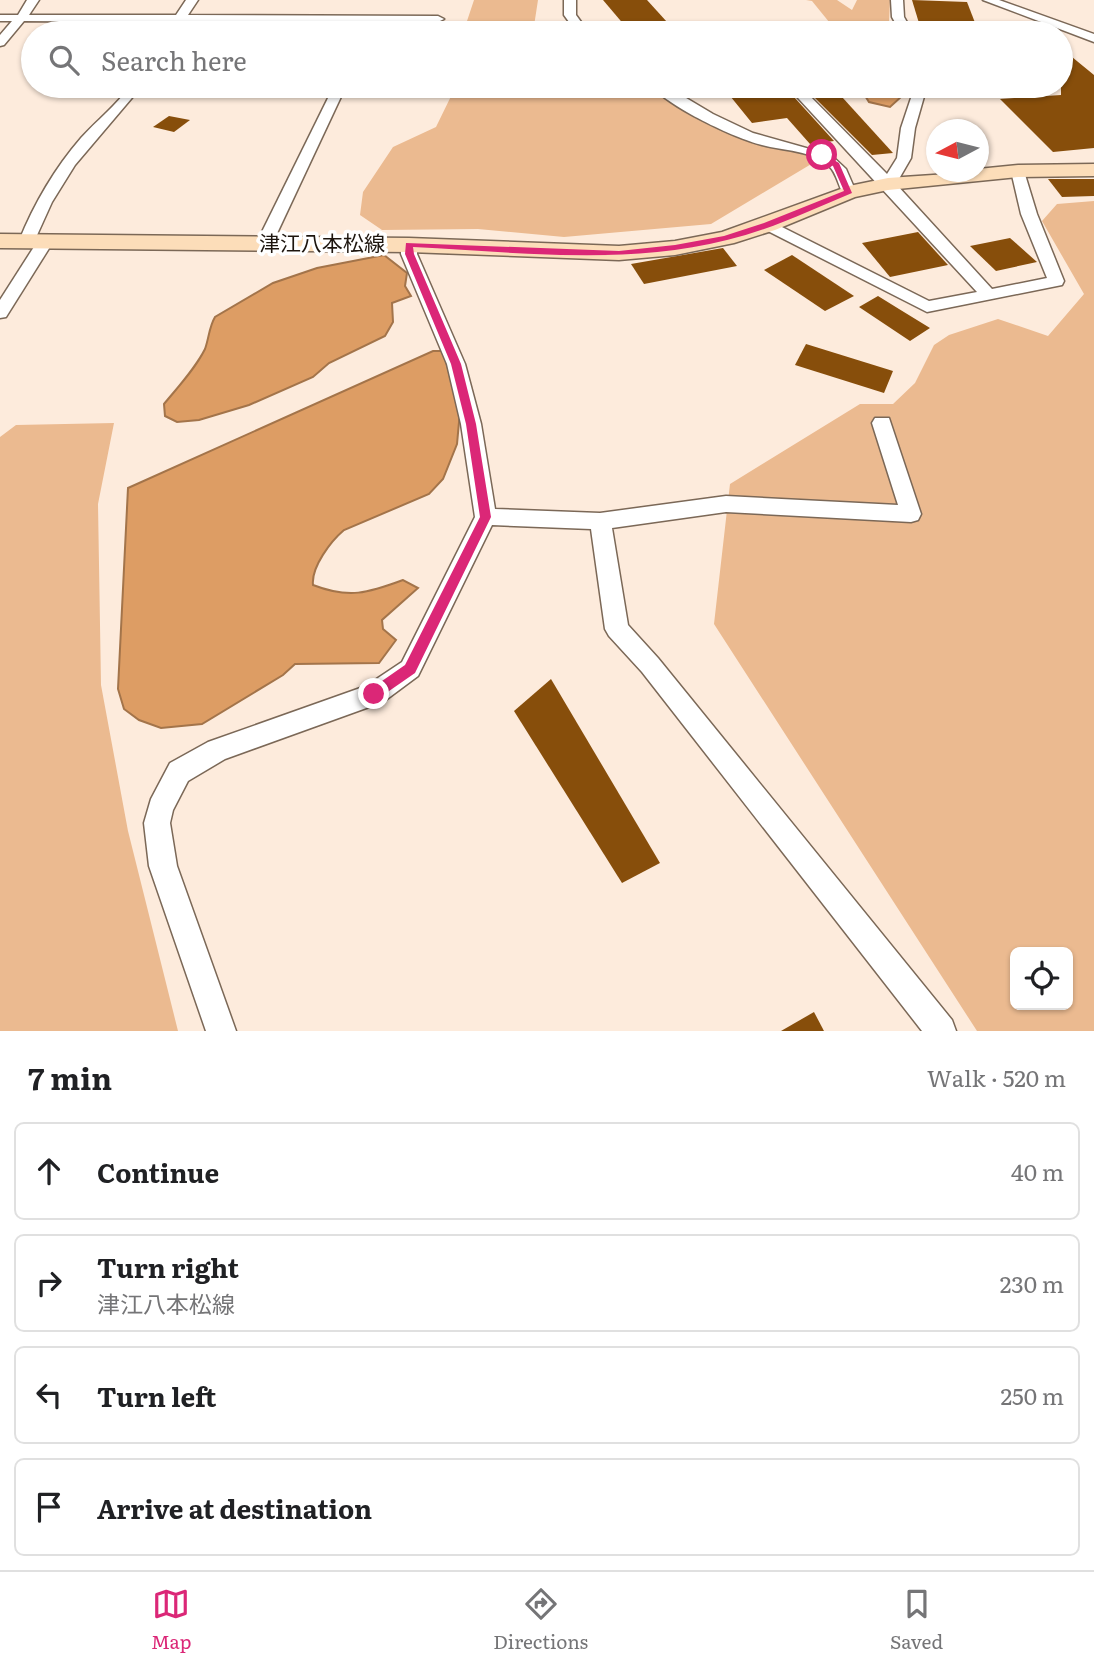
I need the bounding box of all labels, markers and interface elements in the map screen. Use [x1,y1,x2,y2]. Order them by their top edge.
search box [21,21,1073,98]
text: Search here [101,40,247,79]
icon: search [45,41,83,79]
north arrow [926,119,989,182]
route start [806,139,837,170]
street label: 津江八本松線 [259,226,385,257]
route end [358,678,389,709]
map controls [1010,947,1073,1010]
button: locate [1010,947,1073,1010]
text: 7 min [28,1055,112,1099]
text: Walk · 520 m [927,1060,1066,1094]
icon: ahead [30,1152,68,1190]
text: Continue [97,1152,219,1191]
text: 40 m [1011,1154,1064,1188]
text: Turn right [97,1247,239,1286]
icon: right [30,1264,68,1302]
text: 230 m [1000,1266,1064,1300]
text: 津江八本松線 [97,1286,235,1320]
icon: left [30,1376,68,1414]
text: Turn left [97,1376,216,1415]
text: 250 m [1000,1378,1064,1412]
icon: arrive [30,1488,68,1526]
text: Arrive at destination [97,1488,372,1527]
tab: Map [151,1585,191,1655]
tab: Directions [493,1585,588,1655]
tab: Saved [890,1585,943,1655]

